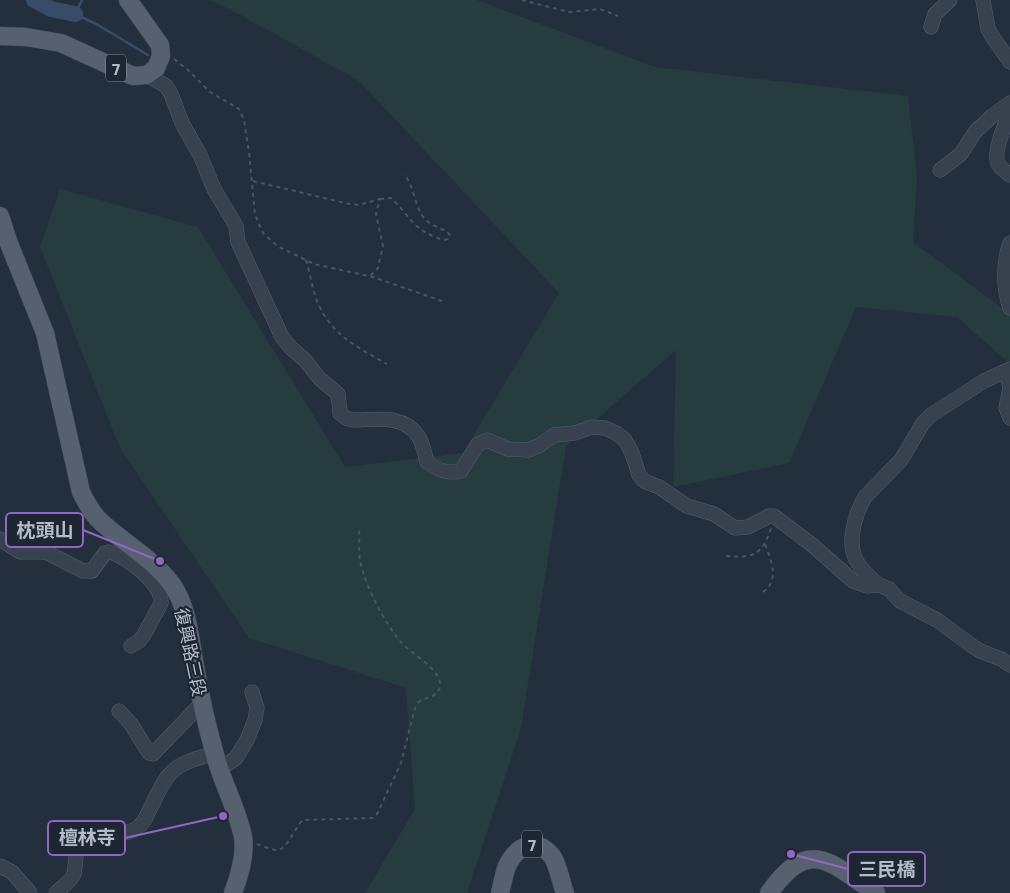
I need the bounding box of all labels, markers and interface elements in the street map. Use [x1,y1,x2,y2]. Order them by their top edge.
road number: 7 [106,54,126,82]
callout: 枕頭山 [6,513,83,547]
text: 枕頭山 [16,518,74,541]
street label: 復興路三段 [171,606,211,698]
callout: 檀林寺 [48,821,125,855]
text: 檀林寺 [58,825,116,848]
road number: 7 [522,831,542,858]
callout: 三民橋 [848,852,925,886]
text: 三民橋 [858,857,916,880]

